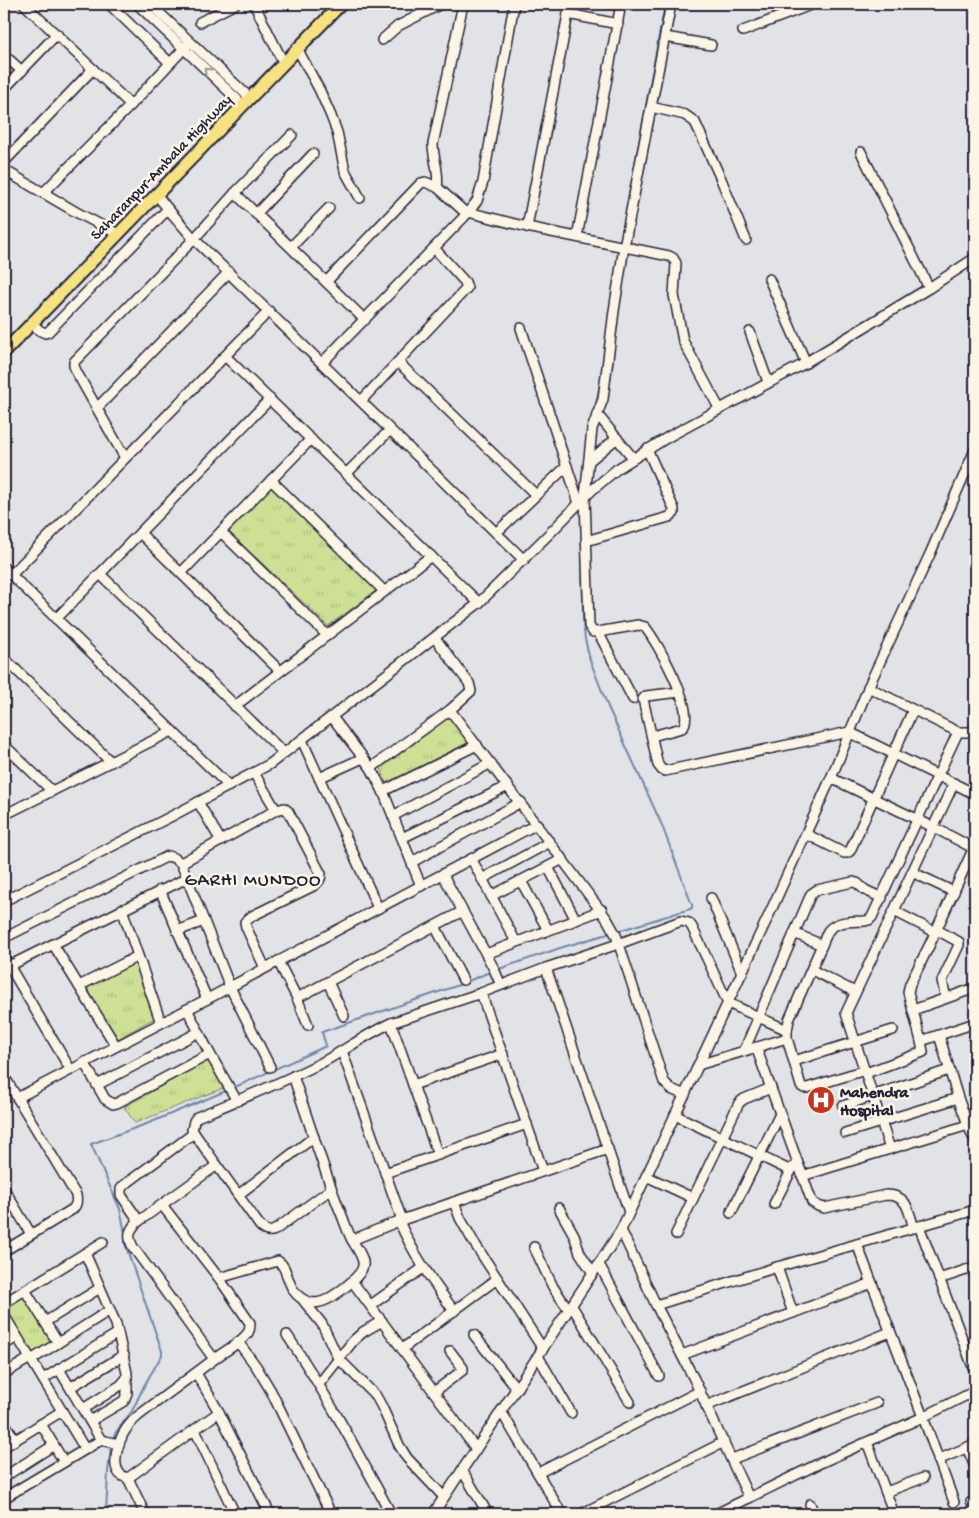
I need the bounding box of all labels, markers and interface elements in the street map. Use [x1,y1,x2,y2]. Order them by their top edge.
one-way arrow [204,68,213,77]
street label: Saharanpur-Ambala Highway [88,91,237,245]
district label: GARHI MUNDOO [185,870,321,893]
hospital icon: Mahendra Hospital [806,1085,836,1115]
place label: Mahendra Hospital [840,1085,909,1122]

